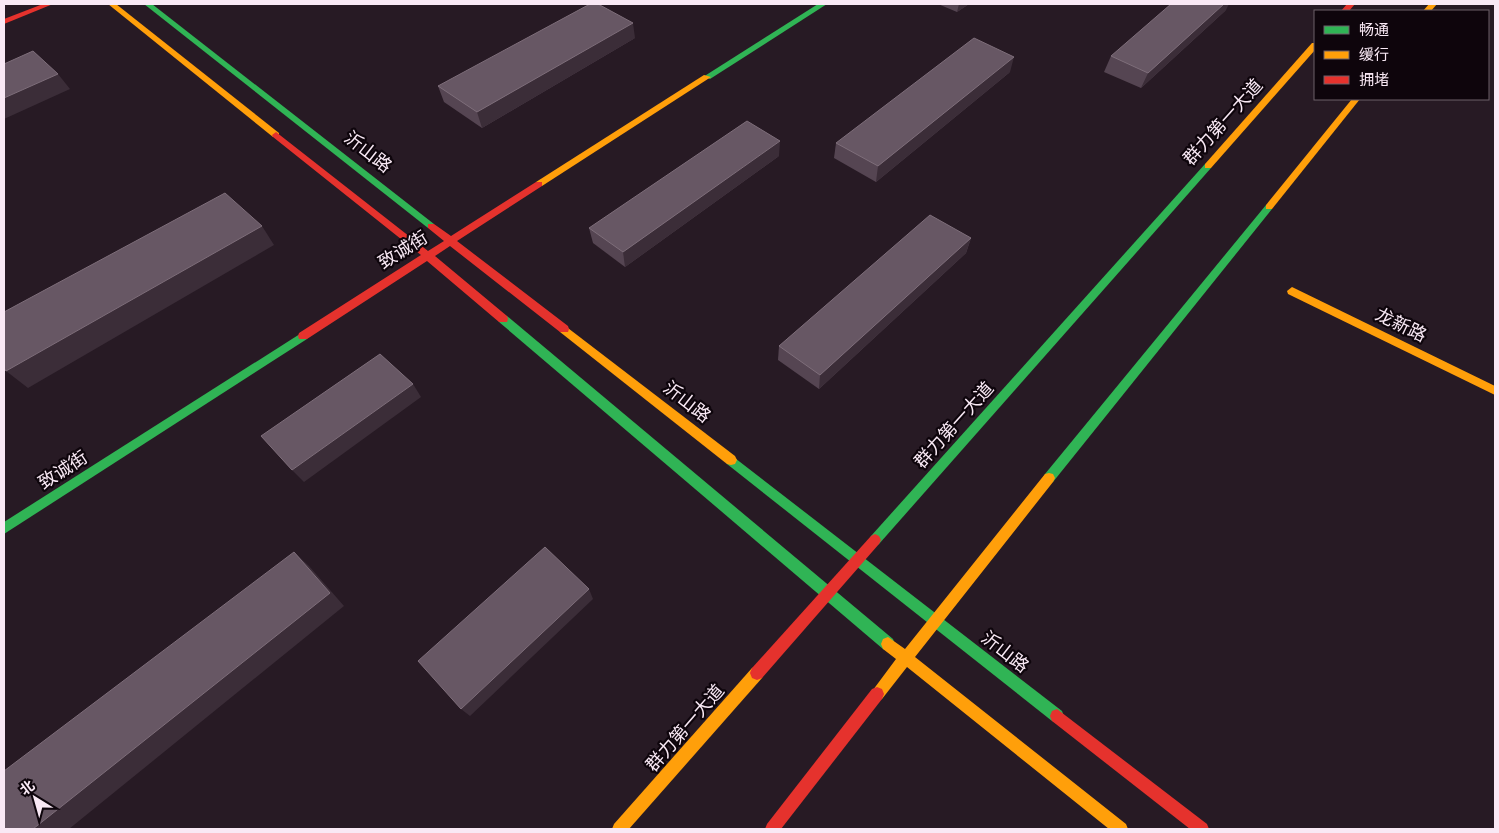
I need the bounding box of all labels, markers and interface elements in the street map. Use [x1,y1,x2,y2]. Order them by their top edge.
legend [1314,10,1489,100]
text: 畅通 [1359,21,1389,39]
text: 缓行 [1359,46,1389,64]
text: 拥堵 [1359,71,1389,89]
street label: 群力第一大道 [1179,75,1267,169]
street label: 沂山路 [340,127,396,177]
street label: 致诚街 [374,226,432,274]
street label: 龙新路 [1372,303,1430,347]
street label: 沂山路 [659,377,715,427]
street label: 群力第一大道 [910,378,998,472]
street label: 致诚街 [34,446,92,494]
street label: 沂山路 [977,627,1033,677]
street label: 群力第一大道 [641,680,729,776]
north arrow [10,773,60,823]
text: 北 [17,777,38,799]

